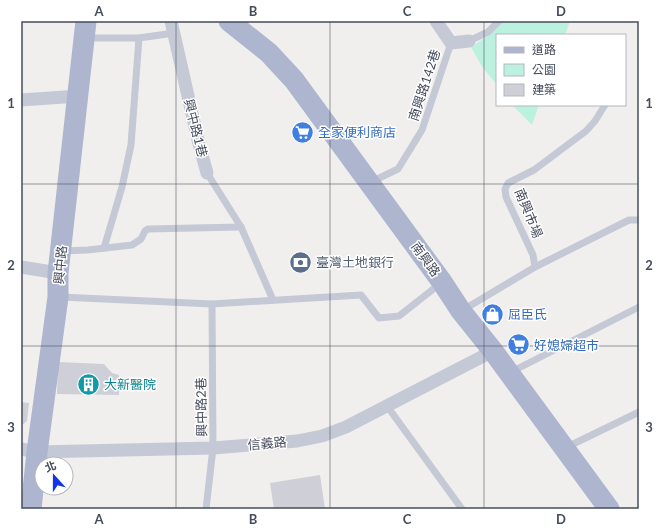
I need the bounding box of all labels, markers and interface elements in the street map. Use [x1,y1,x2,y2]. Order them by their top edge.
text: A [93,3,104,19]
text: B [249,3,258,19]
text: C [403,3,412,19]
text: D [556,3,566,19]
legend [496,34,626,106]
text: 道路 [532,42,556,57]
street label: 南興路142巷 [405,47,443,123]
text: 公園 [532,62,556,77]
text: 建築 [532,82,556,97]
text: 1 [7,95,15,111]
text: 1 [645,95,653,111]
street label: 興中路1巷 [181,97,211,159]
supermarket icon: 全家便利商店 [289,119,315,145]
place label: 全家便利商店 [318,124,396,140]
street label: 南興市場 [512,186,546,240]
street label: 南興路 [408,239,444,279]
street label: 興中路 [50,245,70,285]
bank icon: 臺灣土地銀行 [288,249,314,275]
place label: 臺灣土地銀行 [316,254,394,270]
text: 2 [7,257,15,273]
text: 2 [645,257,653,273]
shop icon: 屈臣氏 [479,301,505,327]
place label: 屈臣氏 [508,306,547,322]
supermarket icon: 好媳婦超市 [505,332,531,358]
place label: 好媳婦超市 [534,337,599,353]
building icon: 大新醫院 [75,371,101,397]
place label: 大新醫院 [104,376,156,392]
street label: 興中路2巷 [192,377,210,437]
text: 3 [7,419,15,435]
text: 3 [645,419,653,435]
street label: 信義路 [247,433,287,453]
north arrow [34,456,74,496]
text: 北 [43,458,58,474]
text: A [93,511,104,527]
text: B [249,511,258,527]
text: C [403,511,412,527]
text: D [556,511,566,527]

